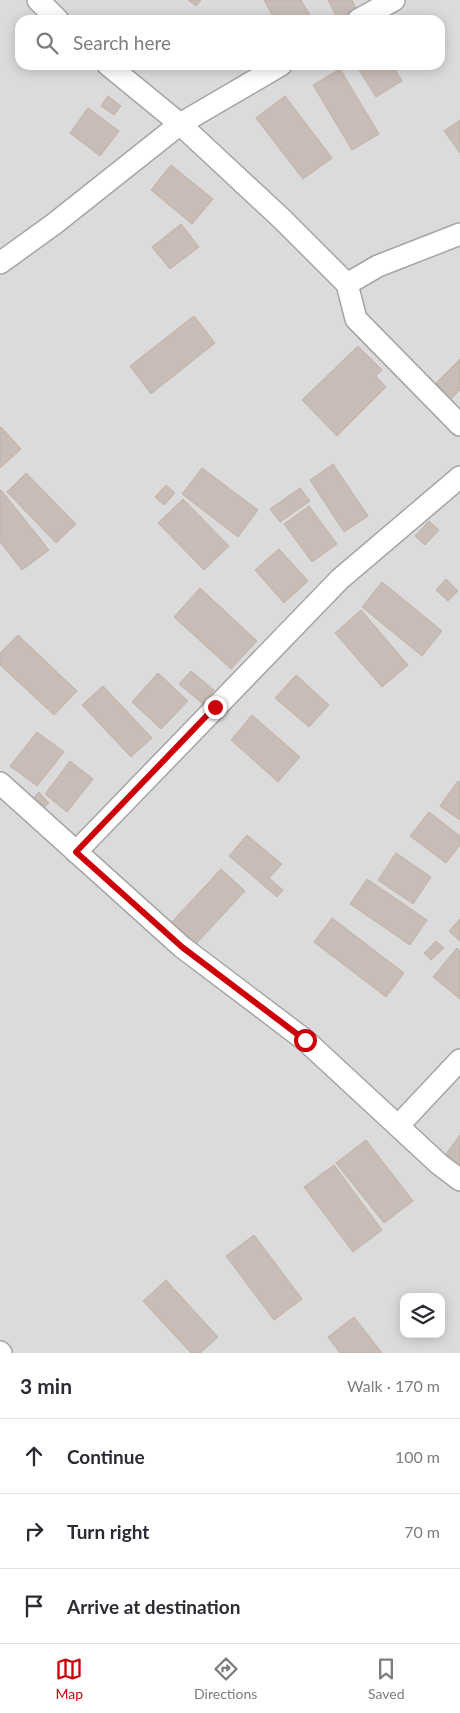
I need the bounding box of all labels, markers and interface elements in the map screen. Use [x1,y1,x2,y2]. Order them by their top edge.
search box [15,15,445,70]
icon: search [33,29,61,57]
text: Search here [73,31,171,54]
route end [204,696,227,719]
route start [294,1029,317,1052]
map controls [400,1293,445,1338]
button: layers [400,1293,445,1338]
text: 3 min [20,1373,72,1398]
text: Walk · 170 m [347,1376,440,1395]
icon: ahead [20,1442,48,1470]
text: Continue [67,1445,145,1468]
text: 100 m [395,1447,440,1466]
icon: right [20,1517,48,1545]
text: Turn right [67,1520,149,1543]
text: 70 m [404,1522,440,1541]
icon: arrive [20,1592,48,1620]
text: Arrive at destination [67,1595,240,1618]
tab: Map [55,1655,83,1702]
tab: Directions [194,1655,257,1702]
tab: Saved [368,1655,405,1702]

